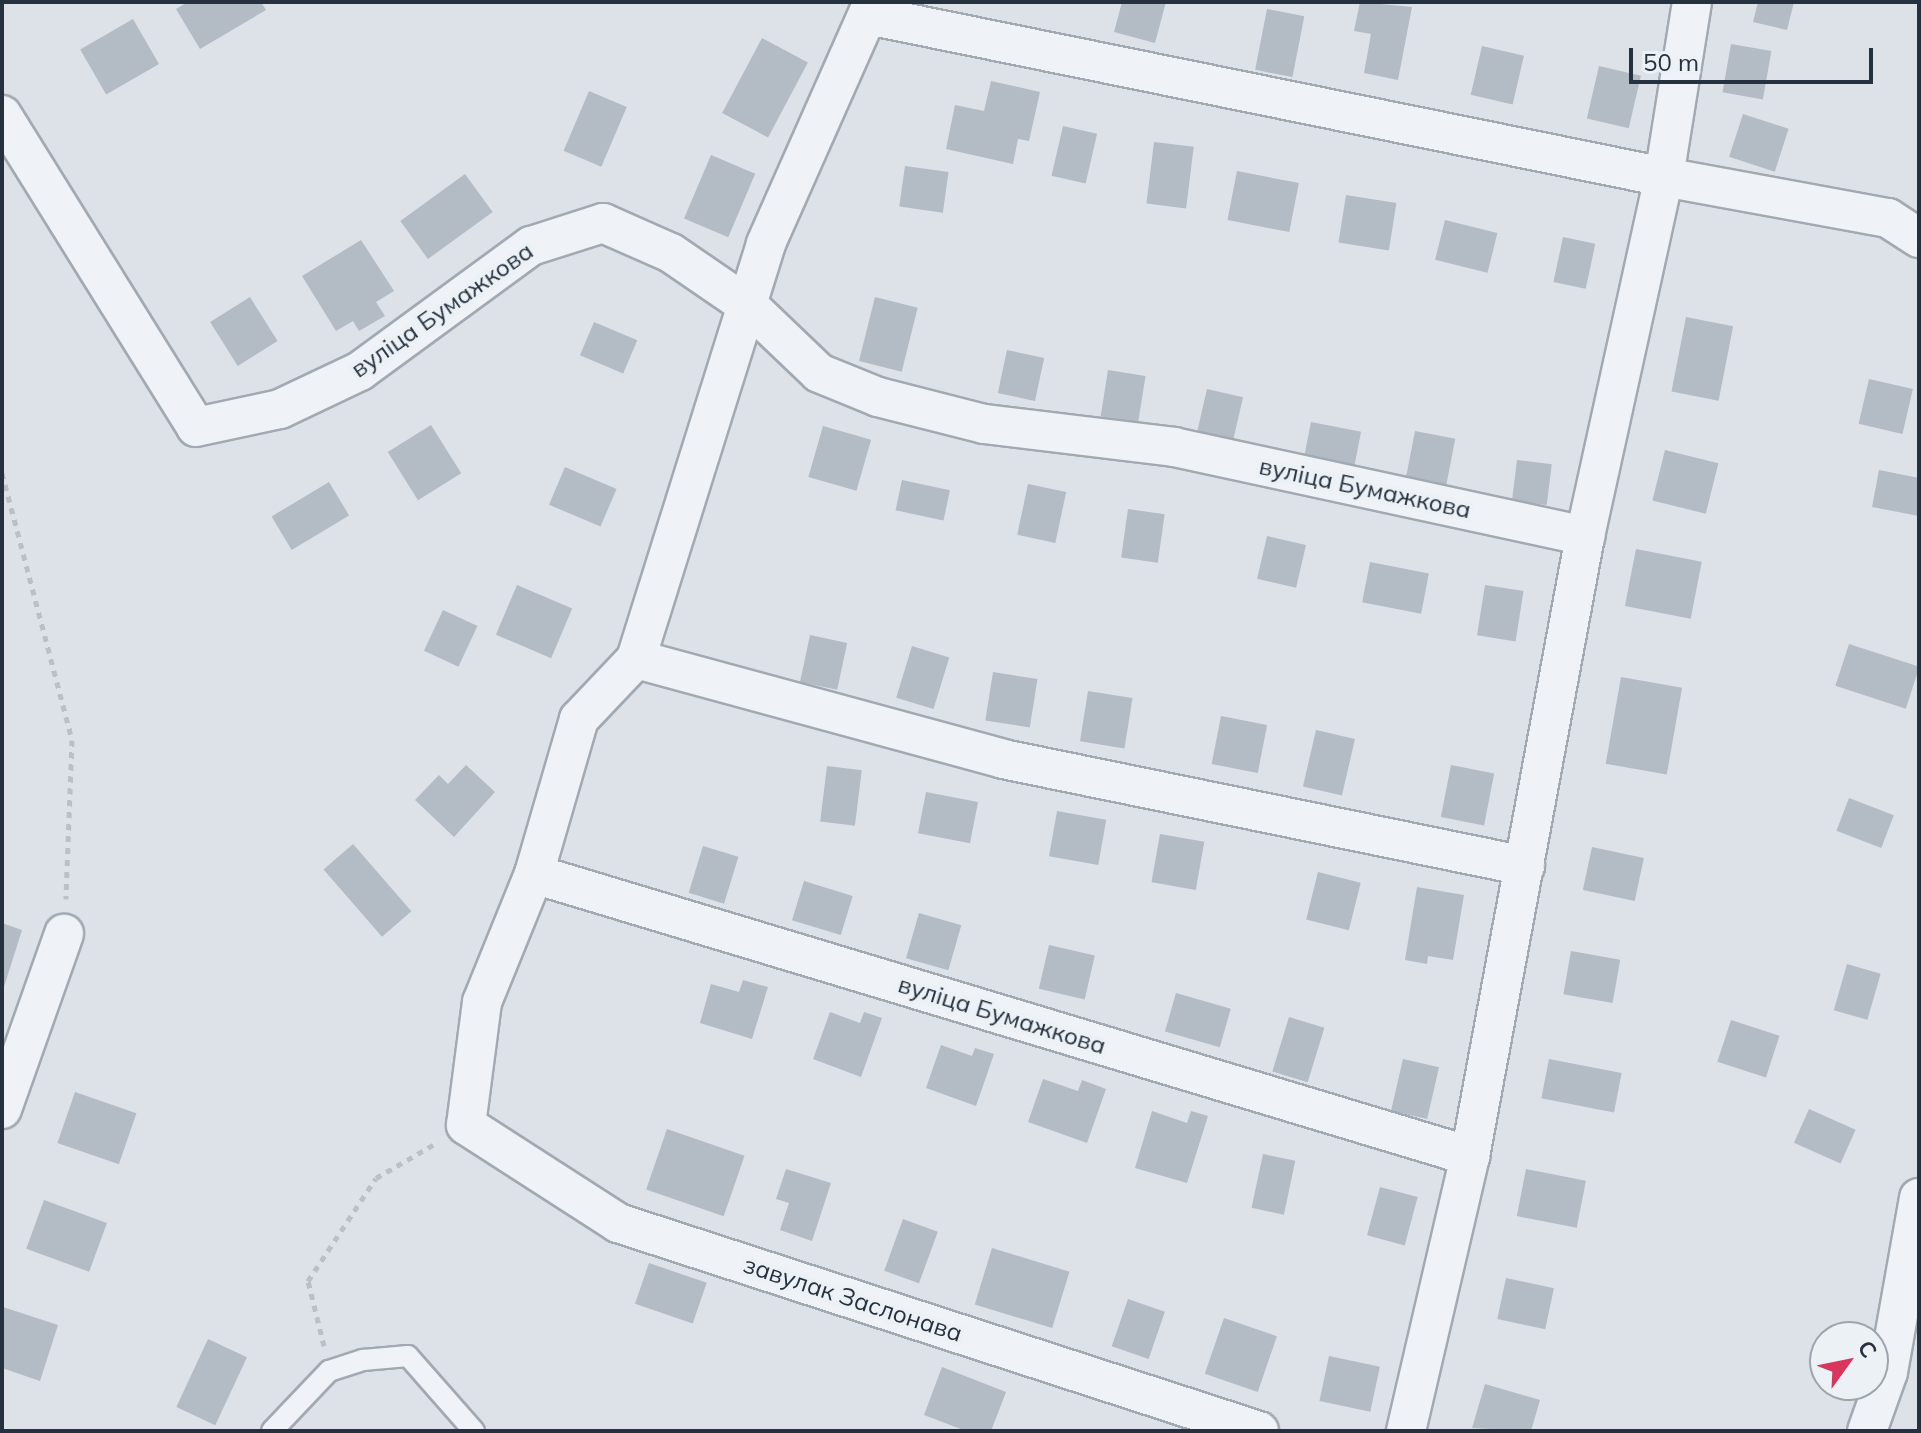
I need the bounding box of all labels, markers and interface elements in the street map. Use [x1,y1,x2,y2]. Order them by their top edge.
scale bar [1633,32,1877,82]
text: 50 m [1643,47,1699,77]
street label: вуліца Бумажкова [345,236,539,384]
street label: вуліца Бумажкова [1257,452,1473,524]
street label: вуліца Бумажкова [895,970,1109,1060]
street label: завулак Заслонава [740,1250,966,1348]
north arrow [1809,1321,1889,1401]
text: С [1852,1335,1883,1363]

